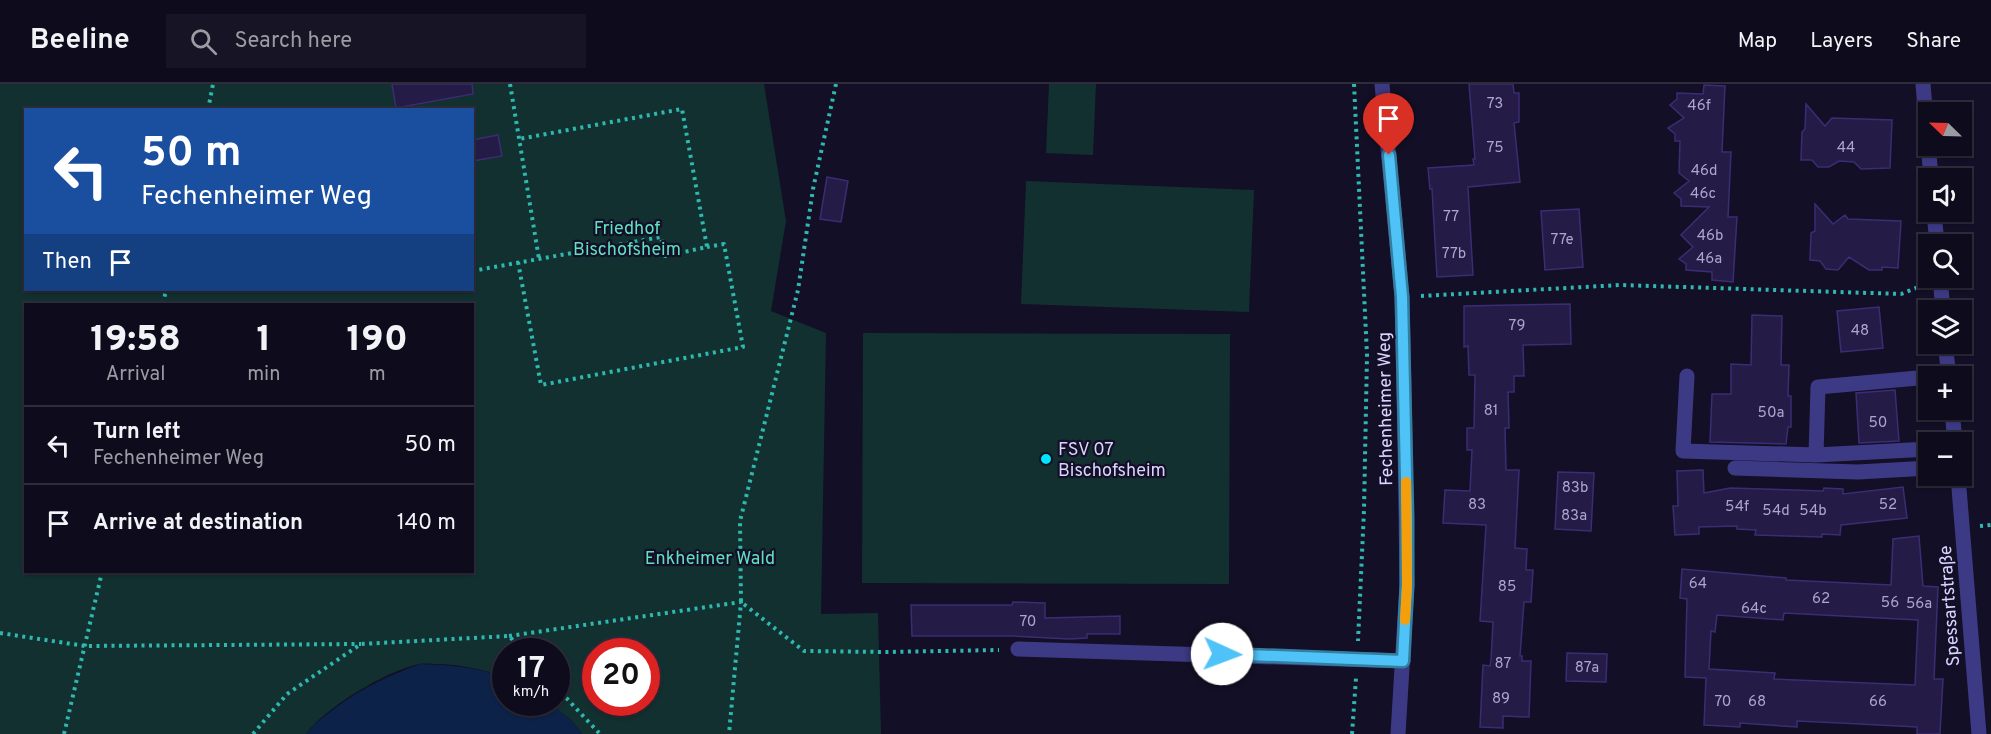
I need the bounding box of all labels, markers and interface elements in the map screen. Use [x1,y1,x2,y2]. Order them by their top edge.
search box [166,14,586,68]
text: Beeline [30,23,130,59]
icon: search [187,25,220,58]
text: Search here [235,28,352,55]
text: Map [1738,28,1777,55]
text: Layers [1810,28,1873,55]
text: Share [1906,28,1961,55]
pin [1363,93,1414,155]
house number: 73 [1487,95,1503,114]
house number: 46f [1687,97,1711,116]
icon: arrive [1372,102,1405,135]
north arrow [1918,102,1972,156]
map controls [1918,102,1972,486]
text: 50 m [141,128,242,181]
icon: left [42,132,120,210]
house number: 75 [1486,139,1504,158]
house number: 44 [1837,139,1855,158]
house number: 46d [1691,162,1717,181]
button: sound [1918,168,1972,222]
text: Fechenheimer Weg [141,180,372,214]
house number: 46c [1690,185,1716,204]
house number: 77 [1443,208,1459,227]
park label: Friedhof Bischofsheim [573,218,681,262]
house number: 46b [1697,227,1723,246]
house number: 77e [1551,231,1573,250]
button: search [1918,234,1972,288]
house number: 77b [1442,245,1466,264]
icon: arrive [104,246,137,279]
text: Then [42,249,92,276]
house number: 46a [1696,250,1722,269]
button: layers [1918,300,1972,354]
house number: 79 [1509,317,1525,336]
text: 19:58 [90,318,181,364]
text: 1 [256,318,271,364]
text: 190 [347,318,408,364]
house number: 48 [1851,322,1869,341]
street label: Fechenheimer Weg [1374,332,1399,486]
text: Arrival [106,362,165,388]
text: min [247,362,280,388]
text: m [369,362,386,388]
button: + [1918,366,1972,420]
house number: 81 [1484,402,1498,421]
house number: 50a [1758,404,1784,423]
house number: 50 [1869,414,1887,433]
text: Turn left [93,419,181,446]
icon: left [42,429,75,462]
text: 50 m [404,432,456,459]
button: − [1918,432,1972,486]
place label: FSV 07 Bischofsheim [1058,439,1166,483]
text: Fechenheimer Weg [93,446,264,472]
marker: FSV 07 Bischofsheim [1039,452,1053,466]
house number: 83b [1562,479,1588,498]
house number: 83 [1468,496,1486,515]
house number: 52 [1879,496,1897,515]
house number: 54f [1725,498,1749,517]
house number: 54d [1762,502,1790,521]
house number: 54b [1799,502,1827,521]
icon: arrive [42,507,75,540]
house number: 83a [1561,507,1587,526]
text: Arrive at destination [93,510,303,537]
text: 140 m [397,510,456,537]
street label: Spessartstraße [1935,545,1966,667]
park label: Enkheimer Wald [645,548,775,571]
house number: 64 [1689,575,1707,594]
house number: 85 [1498,578,1516,597]
house number: 62 [1812,590,1830,609]
house number: 56 [1881,594,1899,613]
house number: 56a [1906,595,1932,614]
house number: 64c [1741,600,1767,619]
house number: 70 [1019,613,1037,632]
position arrow [1190,622,1254,686]
speed limit sign: 20 [582,638,660,716]
text: 17 [517,651,545,688]
house number: 87 [1495,655,1512,674]
house number: 87a [1575,659,1599,678]
text: km/h [513,683,549,702]
house number: 89 [1492,690,1510,709]
house number: 70 [1714,693,1732,712]
house number: 68 [1748,693,1766,712]
house number: 66 [1869,693,1887,712]

